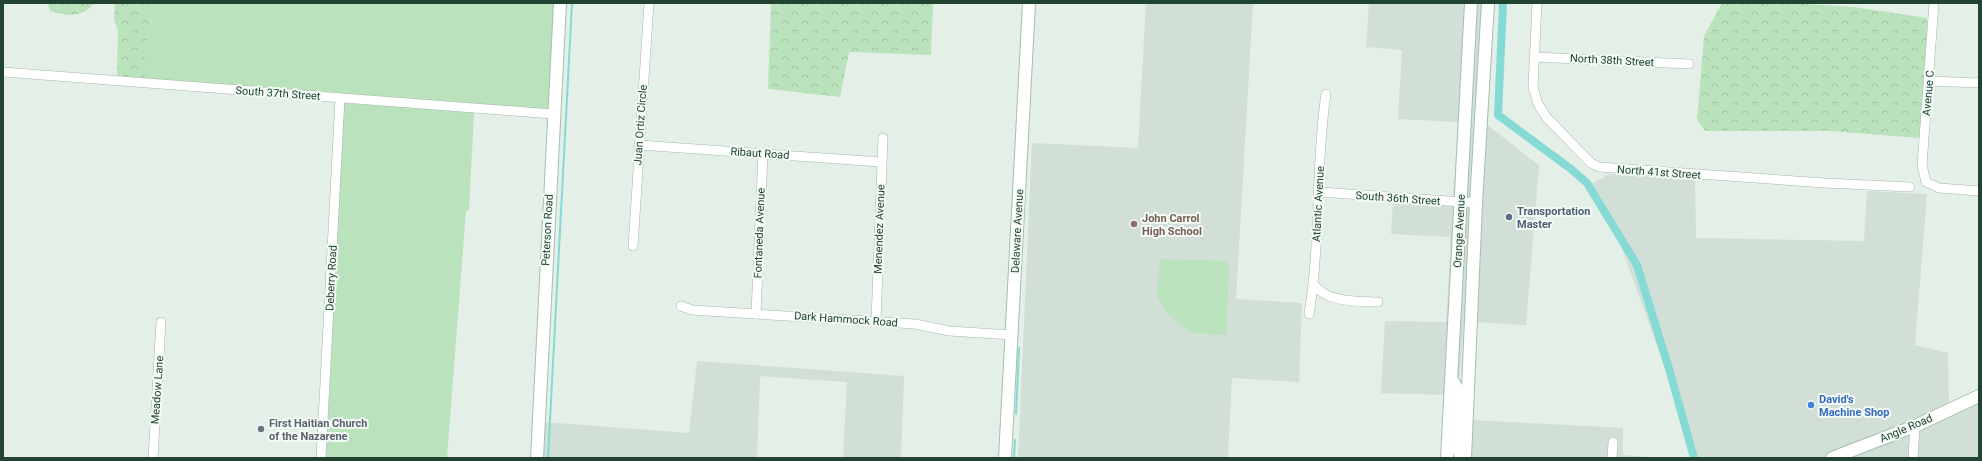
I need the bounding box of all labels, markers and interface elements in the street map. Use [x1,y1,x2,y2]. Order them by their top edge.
street label: North 38th Street [1570,52,1655,69]
street label: Avenue C [1920,70,1937,116]
street label: South 37th Street [235,84,321,103]
street label: Juan Ortiz Circle [631,84,650,166]
street label: Ribaut Road [730,145,790,162]
street label: North 41st Street [1617,163,1702,182]
street label: Atlantic Avenue [1310,166,1327,242]
street label: Menendez Avenue [871,184,888,274]
street label: Fontaneda Avenue [751,187,768,279]
street label: Delaware Avenue [1009,189,1026,273]
street label: South 36th Street [1355,189,1441,208]
street label: Peterson Road [539,194,556,266]
street label: Orange Avenue [1451,194,1468,268]
place label: Transportation Master [1517,205,1590,231]
place label: John Carrol High School [1142,212,1202,238]
marker: Transportation Master [1504,212,1514,222]
marker: John Carrol High School [1129,219,1139,229]
street label: Deberry Road [323,245,340,311]
street label: Dark Hammock Road [794,309,898,330]
street label: Meadow Lane [149,355,166,425]
place label: David's Machine Shop [1819,393,1890,419]
marker: David's Machine Shop [1806,400,1816,410]
street label: Angle Road [1878,412,1934,445]
place label: First Haitian Church of the Nazarene [269,417,367,443]
marker: First Haitian Church of the Nazarene [256,424,266,434]

